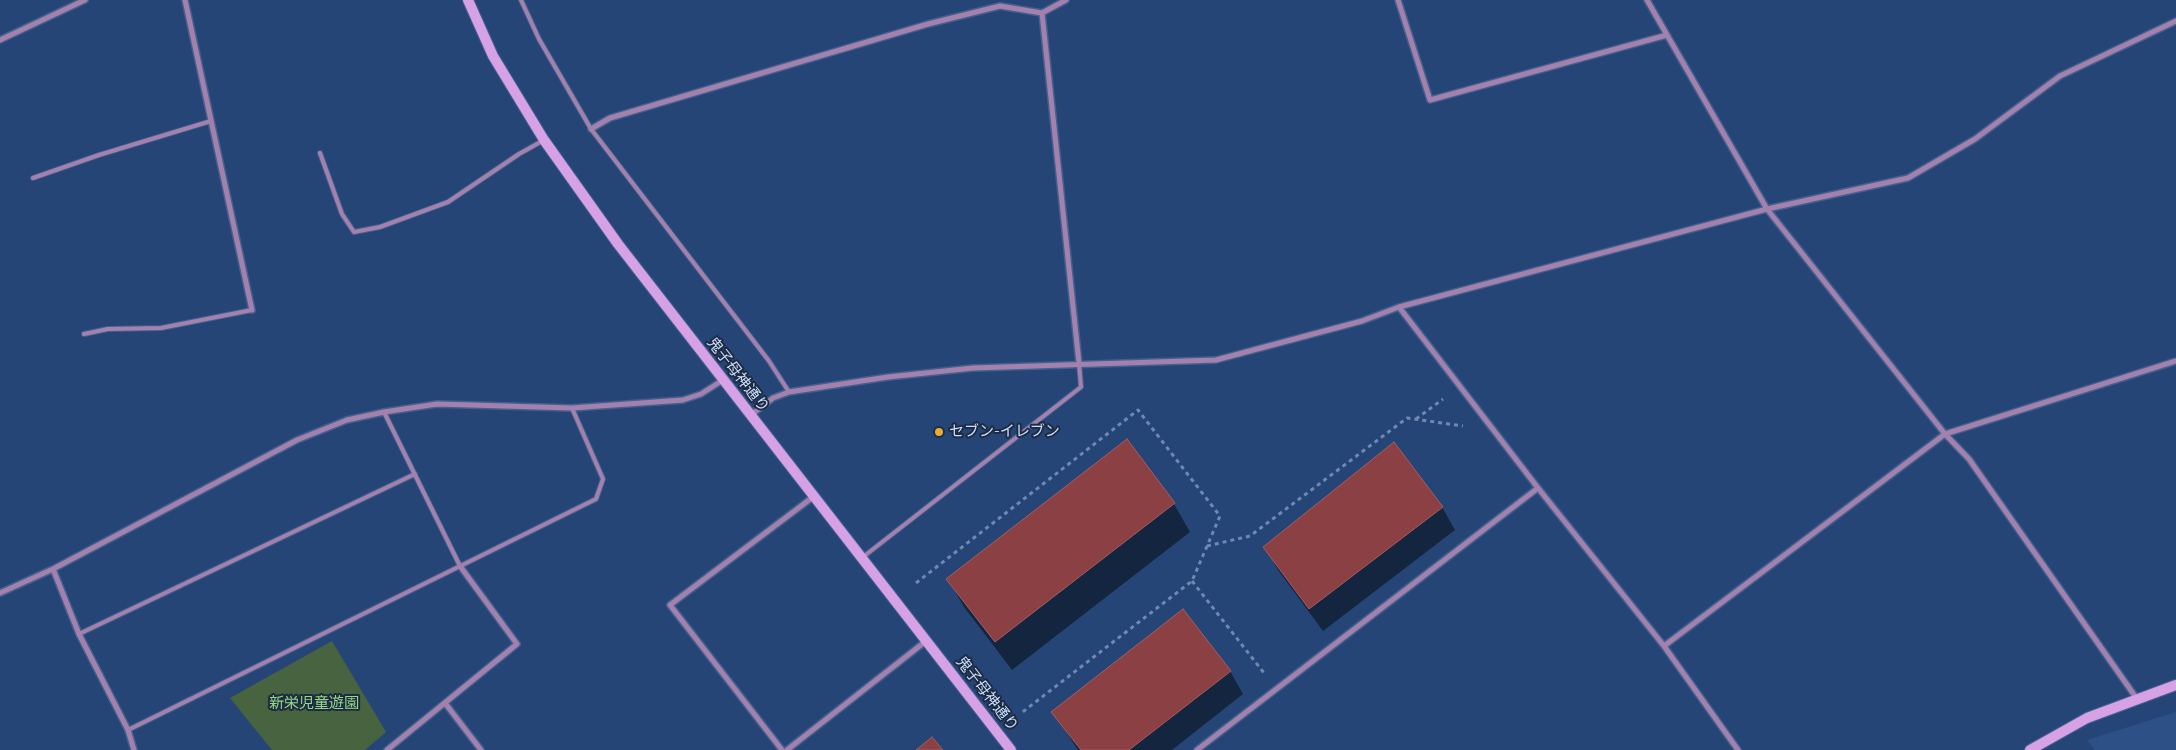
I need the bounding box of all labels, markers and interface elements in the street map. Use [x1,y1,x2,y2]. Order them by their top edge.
street label: 鬼子母神通り [703,334,773,416]
place label: セブン-イレブン [949,423,1060,441]
marker: セブン-イレブン [933,426,945,438]
street label: 鬼子母神通り [952,653,1022,735]
park label: 新栄児童遊園 [269,695,359,713]

